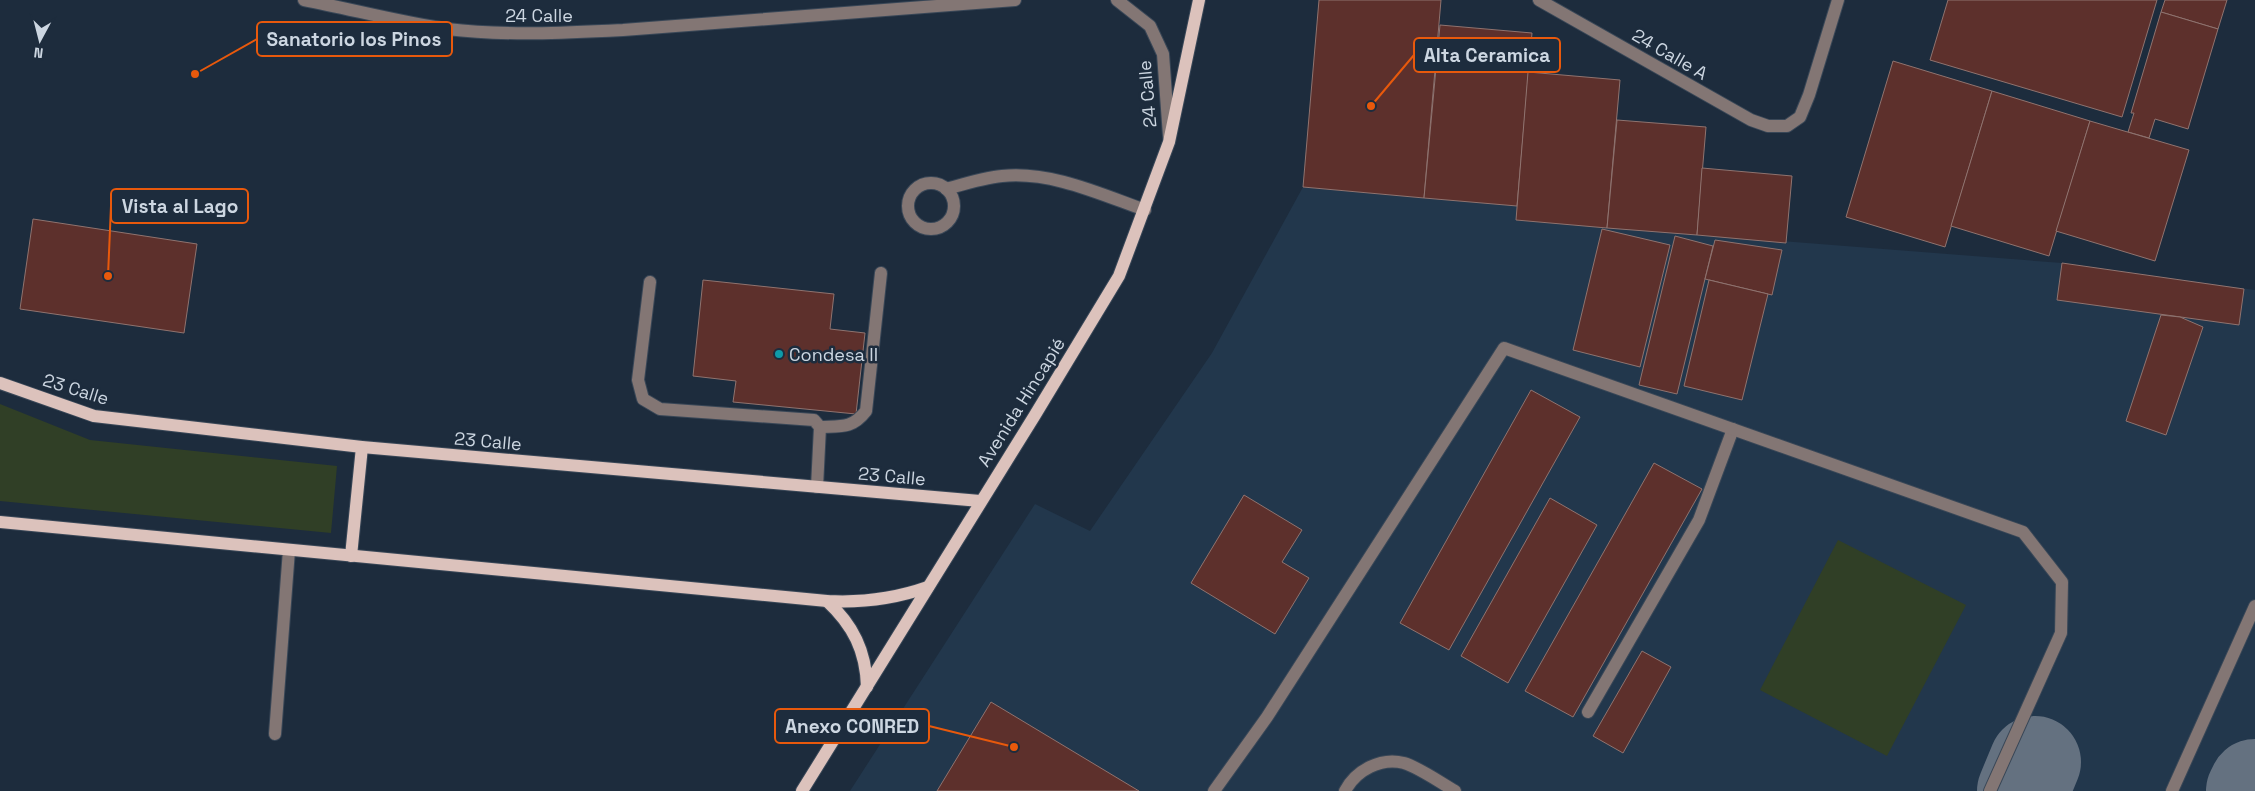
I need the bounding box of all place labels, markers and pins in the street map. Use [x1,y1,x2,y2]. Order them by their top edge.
callout: Sanatorio los Pinos [257,22,452,56]
callout: Alta Ceramica [1414,38,1560,72]
callout: Vista al Lago [111,189,248,223]
place label: Condesa II [789,343,878,366]
marker: Condesa II [773,348,785,360]
callout: Anexo CONRED [775,709,929,743]

